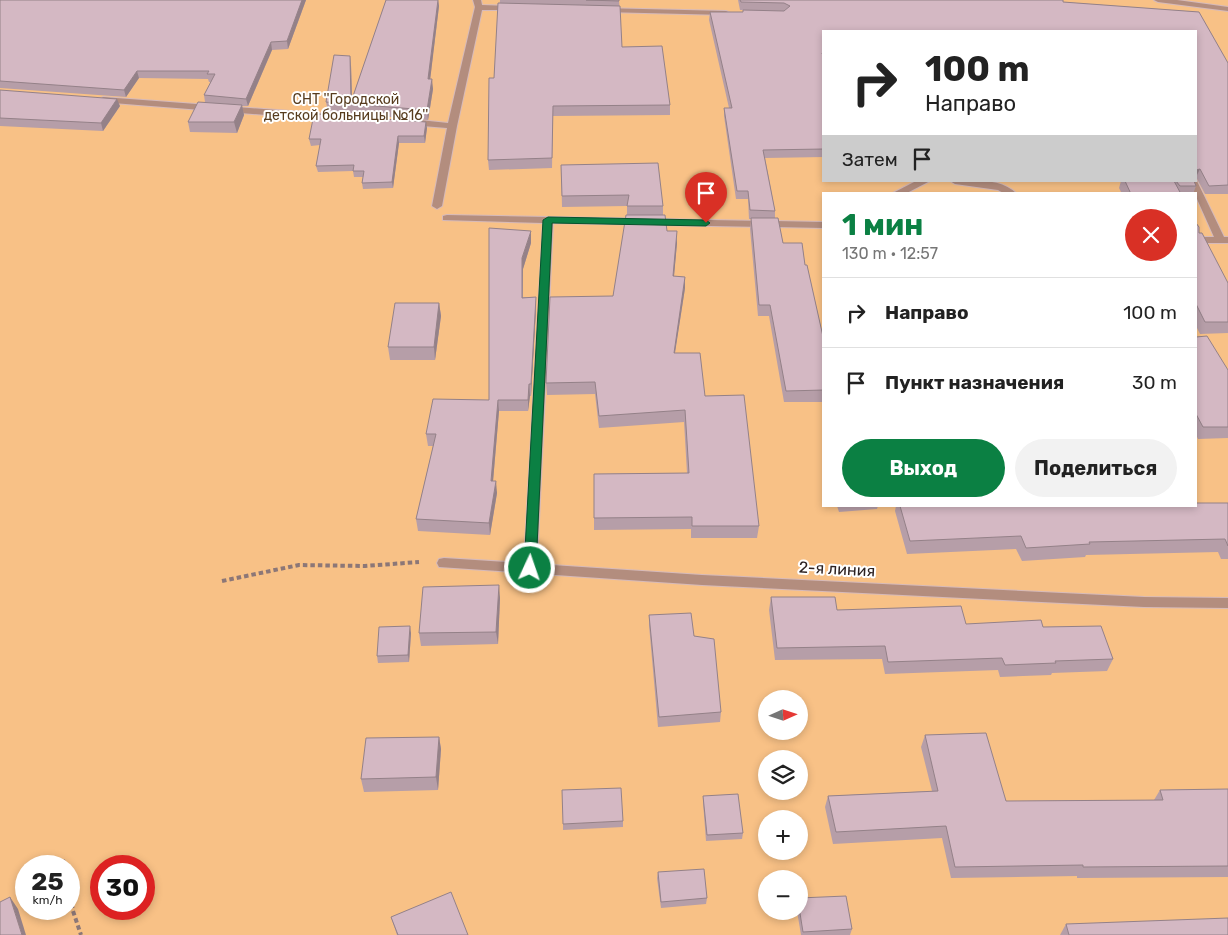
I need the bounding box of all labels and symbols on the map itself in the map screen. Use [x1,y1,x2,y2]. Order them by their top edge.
park label: СНТ ''Городской детской больницы №16'' [264,91,428,124]
pin [685,172,727,223]
position arrow [503,541,555,593]
street label: 2-я линия [798,558,876,580]
north arrow [758,690,808,740]
speed limit sign: 30 [90,855,155,920]

